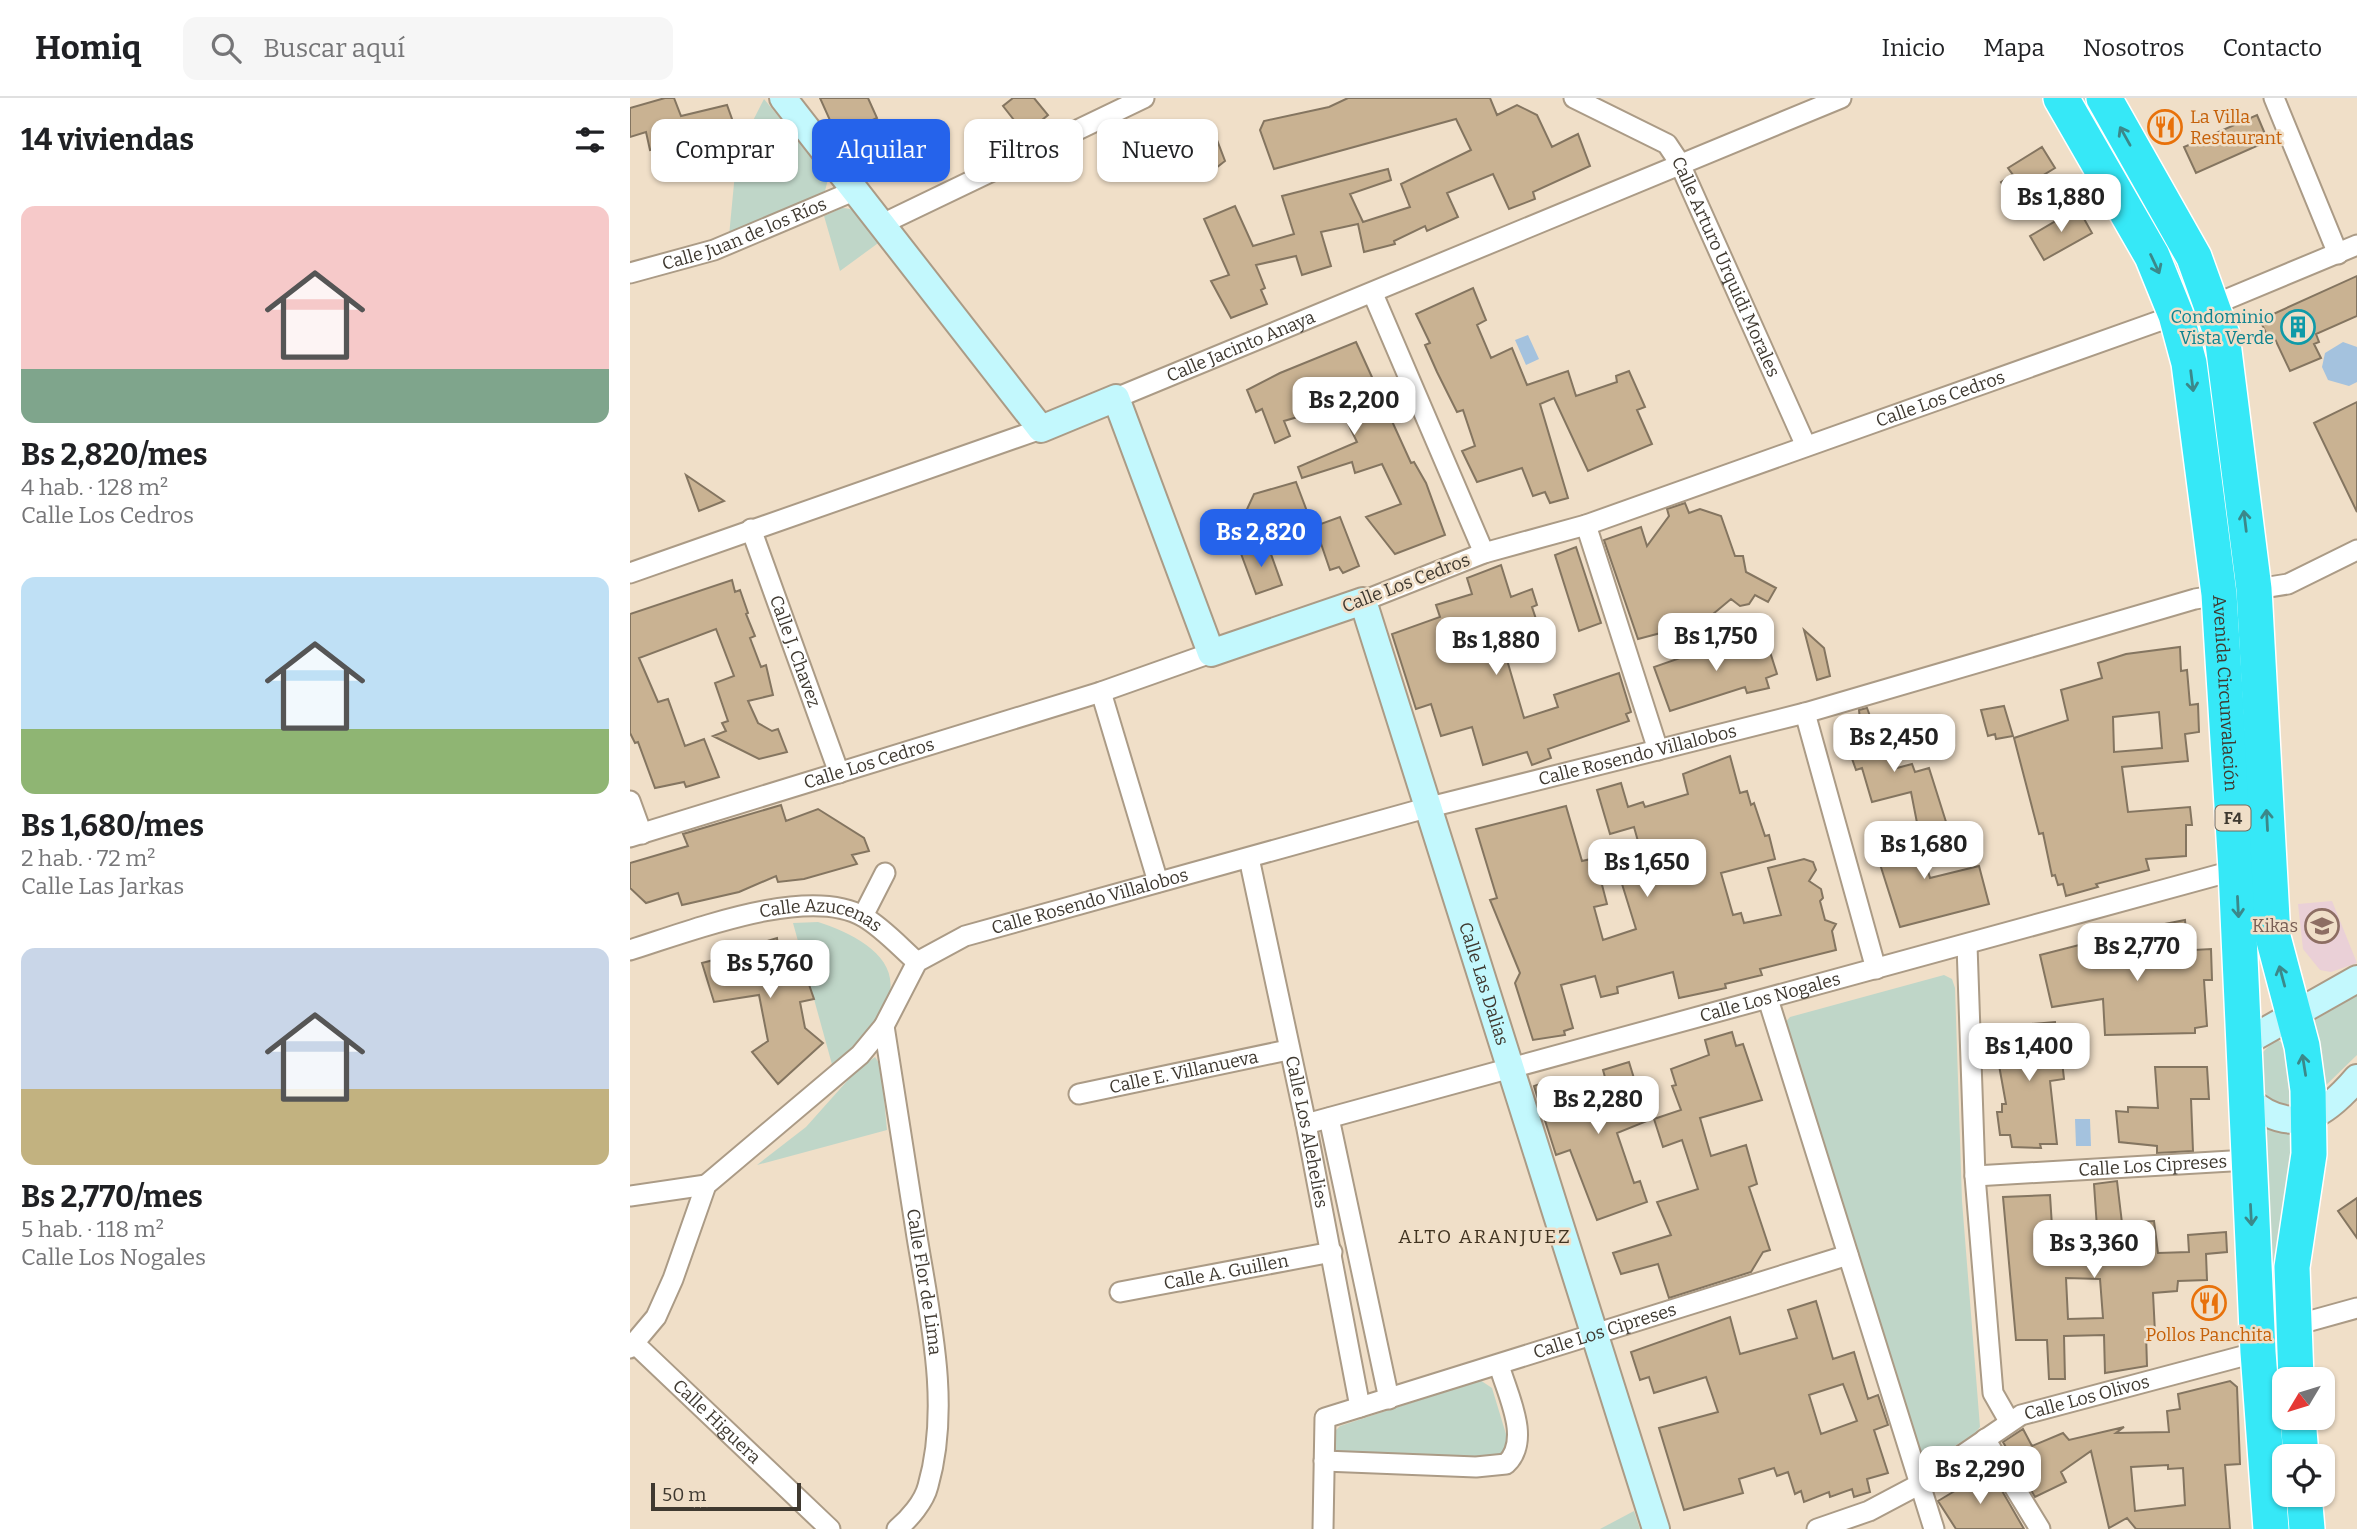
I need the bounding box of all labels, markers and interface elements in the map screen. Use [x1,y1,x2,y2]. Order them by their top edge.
search box [183,17,673,80]
text: Homiq [35,28,141,68]
icon: search [207,29,245,67]
text: Buscar aquí [263,33,405,64]
text: Inicio [1881,34,1945,62]
text: Mapa [1983,34,2045,62]
text: Nosotros [2083,34,2184,62]
text: Contacto [2222,34,2322,62]
place label: La Villa Restaurant [2190,106,2283,149]
restaurant icon: La Villa Restaurant [2146,108,2184,146]
chip: Comprar [651,119,798,182]
chip: Alquilar [812,119,950,182]
chip: Filtros [964,119,1083,182]
chip: Nuevo [1097,119,1218,182]
icon: filters [571,121,609,159]
text: 14 viviendas [21,122,194,158]
one-way arrow [2118,126,2132,146]
street label: Calle Arturo Urquidi Morales [1667,153,1785,380]
pin: Bs 1,880 [1989,174,2133,234]
text: Bs 1,880 [2017,183,2105,211]
street label: Calle Juan de los Ríos [660,193,830,275]
icon: home [252,252,378,378]
one-way arrow [2149,253,2162,274]
street label: Calle Jacinto Anaya [1163,306,1318,387]
place label: Condominio Vista Verde [2170,306,2274,349]
building icon: Condominio Vista Verde [2279,308,2317,346]
street label: Calle Los Cedros [1873,366,2008,432]
one-way arrow [2185,369,2198,392]
pin: Bs 2,200 [1282,378,1426,437]
text: Bs 2,200 [1308,386,1400,414]
text: Bs 2,820/mes [21,437,208,473]
text: 4 hab. · 128 m² [21,473,168,501]
text: Calle Los Cedros [21,501,194,529]
pin: Bs 2,820 [1189,510,1333,569]
one-way arrow [2239,510,2252,533]
text: Bs 2,820 [1216,518,1306,546]
street label: Calle Los Cedros [1339,548,1473,618]
street label: Calle J. Chavez [765,592,825,710]
street label: Avenida Circunvalación [2208,594,2242,793]
pin: Bs 1,750 [1644,614,1788,673]
pin: Bs 1,880 [1424,618,1568,677]
text: Bs 1,750 [1674,622,1758,650]
icon: home [252,623,378,749]
text: Bs 1,880 [1452,626,1540,654]
pin: Bs 2,450 [1822,714,1966,774]
street label: Calle Rosendo Villalobos [1536,720,1739,790]
text: Bs 2,450 [1849,723,1939,751]
street label: Calle Los Cedros [801,733,937,794]
road number: F4 [2216,806,2250,831]
text: Bs 1,680/mes [21,808,204,844]
one-way arrow [2260,809,2273,832]
pin: Bs 1,680 [1852,822,1996,881]
text: Bs 1,680 [1880,830,1968,858]
pin: Bs 1,650 [1575,840,1719,899]
text: 2 hab. · 72 m² [21,844,155,872]
text: Bs 1,650 [1604,848,1690,876]
street label: Calle Rosendo Villalobos [989,864,1191,939]
text: Calle Las Jarkas [21,872,184,900]
street label: Calle Azucenas [758,895,886,937]
one-way arrow [2231,895,2244,918]
school or university icon: Kikas [2303,907,2341,945]
place label: Kikas [2252,915,2298,937]
street label: Calle Las Dalias [1454,919,1514,1048]
pin: Bs 2,770 [2065,924,2209,983]
text: Bs 2,770 [2094,932,2180,960]
pin: Bs 5,760 [698,940,842,1000]
text: Bs 5,760 [726,949,814,977]
one-way arrow [2274,965,2287,987]
street label: Calle Los Nogales [1697,968,1843,1027]
icon: home [252,994,378,1120]
pin: Bs 1,400 [1957,1024,2101,1083]
text: Bs 1,400 [1985,1032,2073,1060]
street label: Calle E. Villanueva [1107,1046,1260,1098]
street label: Calle Los Alehelies [1281,1054,1333,1210]
one-way arrow [2298,1054,2311,1077]
pin: Bs 2,280 [1526,1076,1670,1136]
text: Bs 2,280 [1553,1085,1643,1113]
street label: Calle Los Cipreses [2078,1150,2228,1181]
text: Bs 2,770/mes [21,1179,203,1215]
one-way arrow [2244,1203,2257,1226]
street label: Calle Flor de Lima [902,1207,946,1356]
text: 5 hab. · 118 m² [21,1215,164,1243]
pin: Bs 3,360 [2022,1220,2166,1280]
district label: ALTO ARANJUEZ [1398,1225,1572,1248]
text: Bs 3,360 [2049,1229,2139,1257]
text: Calle Los Nogales [21,1243,206,1271]
street label: Calle A. Guillen [1162,1249,1291,1295]
restaurant icon: Pollos Panchita [2190,1284,2228,1322]
street label: Calle Los Cipreses [1530,1298,1679,1363]
place label: Pollos Panchita [2146,1324,2273,1346]
north arrow [2272,1367,2334,1430]
map controls [2272,1367,2335,1507]
street label: Calle Los Olivos [2022,1370,2152,1425]
street label: Calle Higuera [668,1375,765,1468]
button: locate [2272,1444,2335,1507]
pin: Bs 2,290 [1908,1446,2052,1506]
text: Bs 2,290 [1935,1455,2025,1483]
scale bar [651,1480,802,1512]
text: 50 m [662,1483,706,1506]

